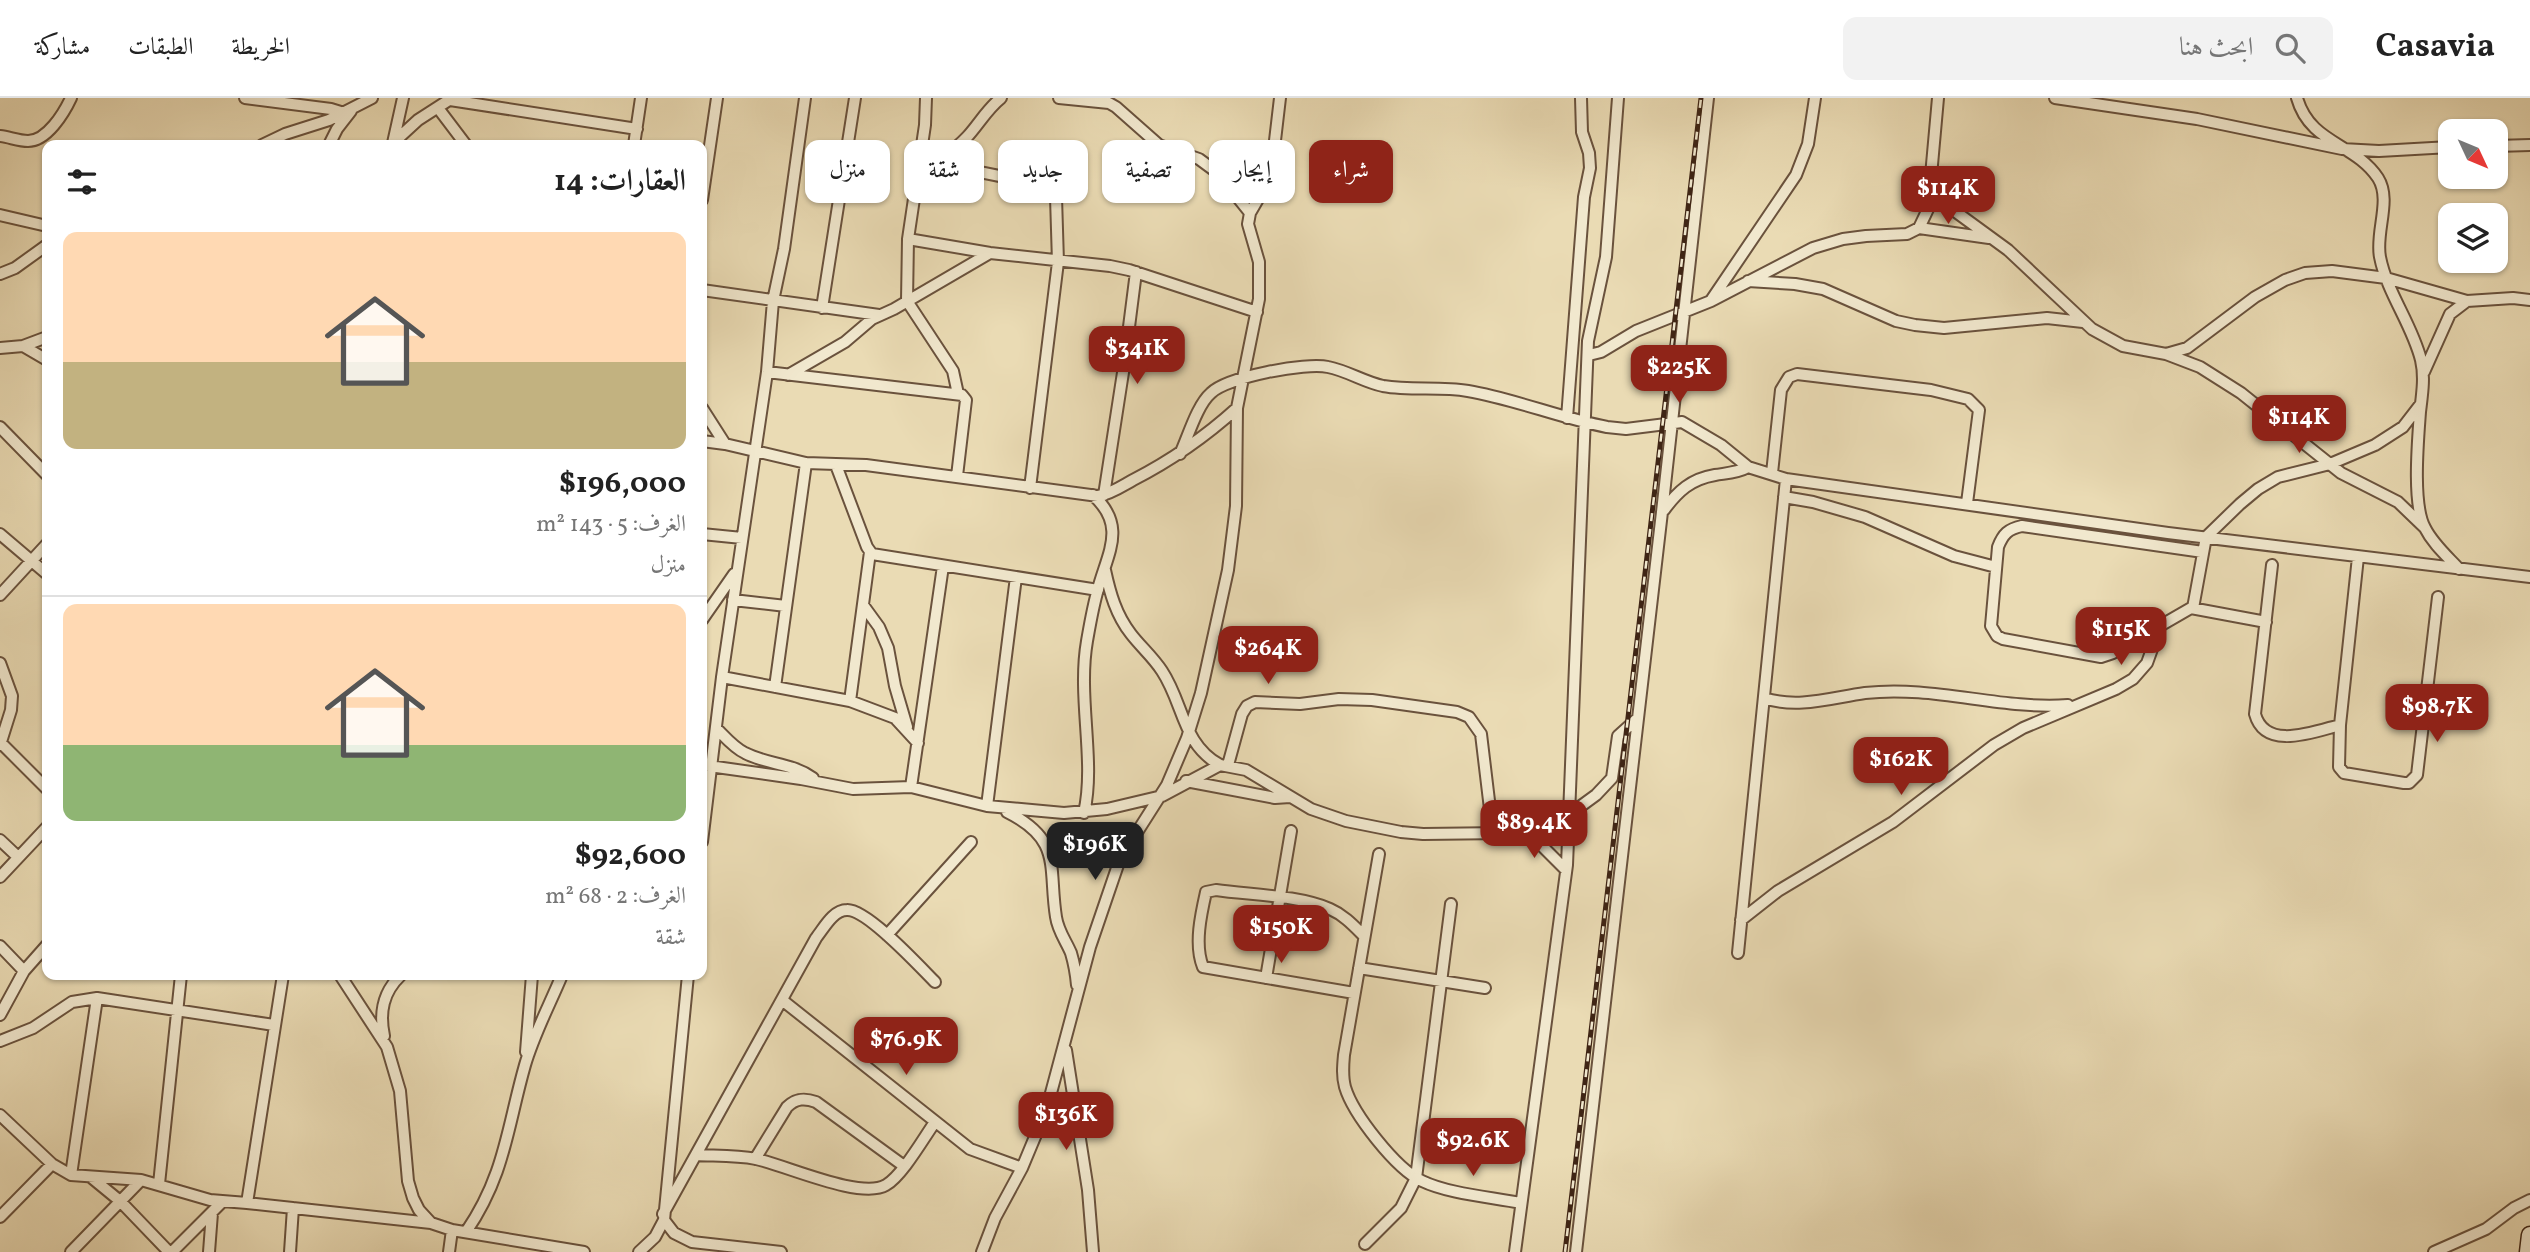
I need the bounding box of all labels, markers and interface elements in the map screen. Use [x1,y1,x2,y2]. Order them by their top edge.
search box [1843,17,2333,80]
text: Casavia [2375,25,2495,71]
icon: search [2271,29,2309,67]
text: ابحث هنا [2179,30,2253,66]
text: مشاركة [35,31,90,65]
text: الطبقات [128,31,194,65]
text: الخريطة [232,31,290,65]
north arrow [2438,119,2508,189]
map controls [2438,119,2508,273]
chip: منزل [805,140,890,203]
chip: شقة [904,140,984,203]
chip: جديد [998,140,1088,203]
chip: تصفية [1102,140,1195,203]
chip: إيجار [1209,140,1295,203]
chip: شراء [1309,140,1393,203]
text: العقارات: 14 [554,161,686,203]
icon: filters [63,163,101,201]
pin: $114K [1899,166,1997,226]
text: $114K [1917,173,1979,205]
button: layers [2438,203,2508,273]
icon: home [312,278,438,404]
pin: $341K [1088,327,1186,386]
text: $341K [1105,333,1169,365]
pin: $225K [1630,345,1728,405]
text: $225K [1647,352,1711,384]
pin: $114K [2250,396,2348,455]
text: $114K [2268,402,2330,434]
text: $196,000 [559,463,686,505]
text: الغرف: 5 · 143 m² [536,509,686,541]
text: منزل [651,550,686,582]
pin: $115K [2072,608,2170,667]
text: $115K [2091,614,2151,646]
pin: $264K [1219,626,1317,686]
text: $264K [1234,633,1302,665]
icon: home [312,650,438,776]
pin: $98.7K [2380,684,2494,744]
text: $98.7K [2401,691,2473,723]
pin: $162K [1852,738,1950,797]
text: $162K [1869,744,1933,776]
pin: $89.4K [1477,800,1591,860]
text: $89.4K [1496,807,1572,839]
pin: $196K [1046,822,1144,882]
text: $196K [1063,829,1127,861]
text: $92,600 [575,835,686,877]
text: الغرف: 2 · 68 m² [545,881,686,913]
pin: $150K [1232,906,1330,965]
text: $150K [1249,912,1313,944]
text: شقة [656,922,686,954]
pin: $76.9K [849,1018,963,1077]
text: $76.9K [870,1024,942,1056]
pin: $136K [1017,1093,1115,1152]
text: $136K [1034,1099,1098,1131]
pin: $92.6K [1416,1118,1530,1178]
text: $92.6K [1436,1125,1510,1157]

